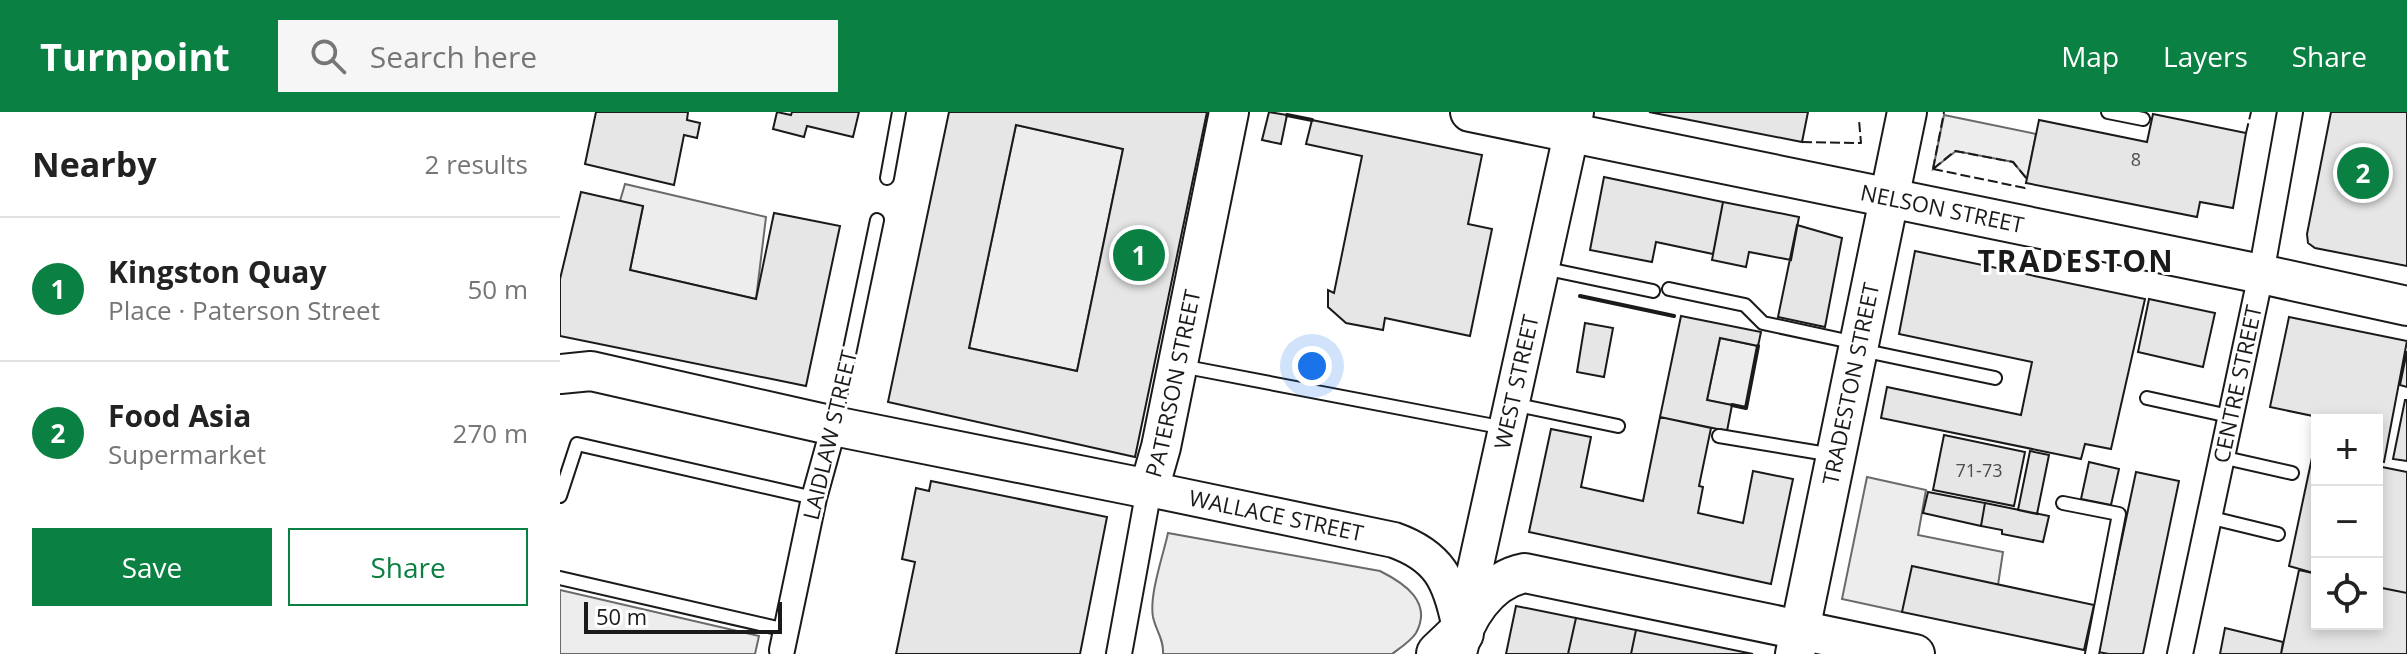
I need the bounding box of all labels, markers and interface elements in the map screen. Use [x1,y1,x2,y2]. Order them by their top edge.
search box [278,20,838,92]
text: Turnpoint [40,30,230,82]
icon: search [306,34,350,78]
text: Search here [370,36,537,77]
text: Map [2061,37,2119,75]
text: Layers [2163,37,2248,75]
text: Share [2292,37,2367,75]
text: Nearby [32,141,157,187]
pin: 2 [2337,143,2389,203]
text: 2 results [425,146,528,182]
house number: 8 [2131,147,2141,171]
street label: NELSON STREET [1858,176,2027,239]
pin: 1 [1113,225,1165,285]
district label: TRADESTON [1977,240,2175,281]
text: Kingston Quay [108,251,327,292]
text: 1 [51,271,65,307]
text: 50 m [467,271,528,307]
street label: TRADESTON STREET [1814,280,1885,487]
street label: PATERSON STREET [1137,287,1207,480]
text: Place · Paterson Street [108,292,380,328]
street label: CENTRE STREET [2205,302,2268,466]
street label: WEST STREET [1486,312,1545,452]
your location [1292,346,1332,386]
street label: LAIDLAW STREET [795,347,863,523]
text: Food Asia [108,395,251,436]
map controls [2311,414,2383,630]
button: + [2311,414,2383,486]
text: 2 [51,415,65,451]
text: 270 m [453,415,528,451]
text: Supermarket [108,436,266,472]
house number: 71-73 [1956,458,2002,482]
street label: WALLACE STREET [1187,482,1366,547]
button: − [2311,486,2383,558]
button: Save [32,528,272,606]
button: Share [288,528,528,606]
button: locate [2311,558,2383,630]
scale bar [584,598,782,634]
text: 50 m [596,601,647,631]

